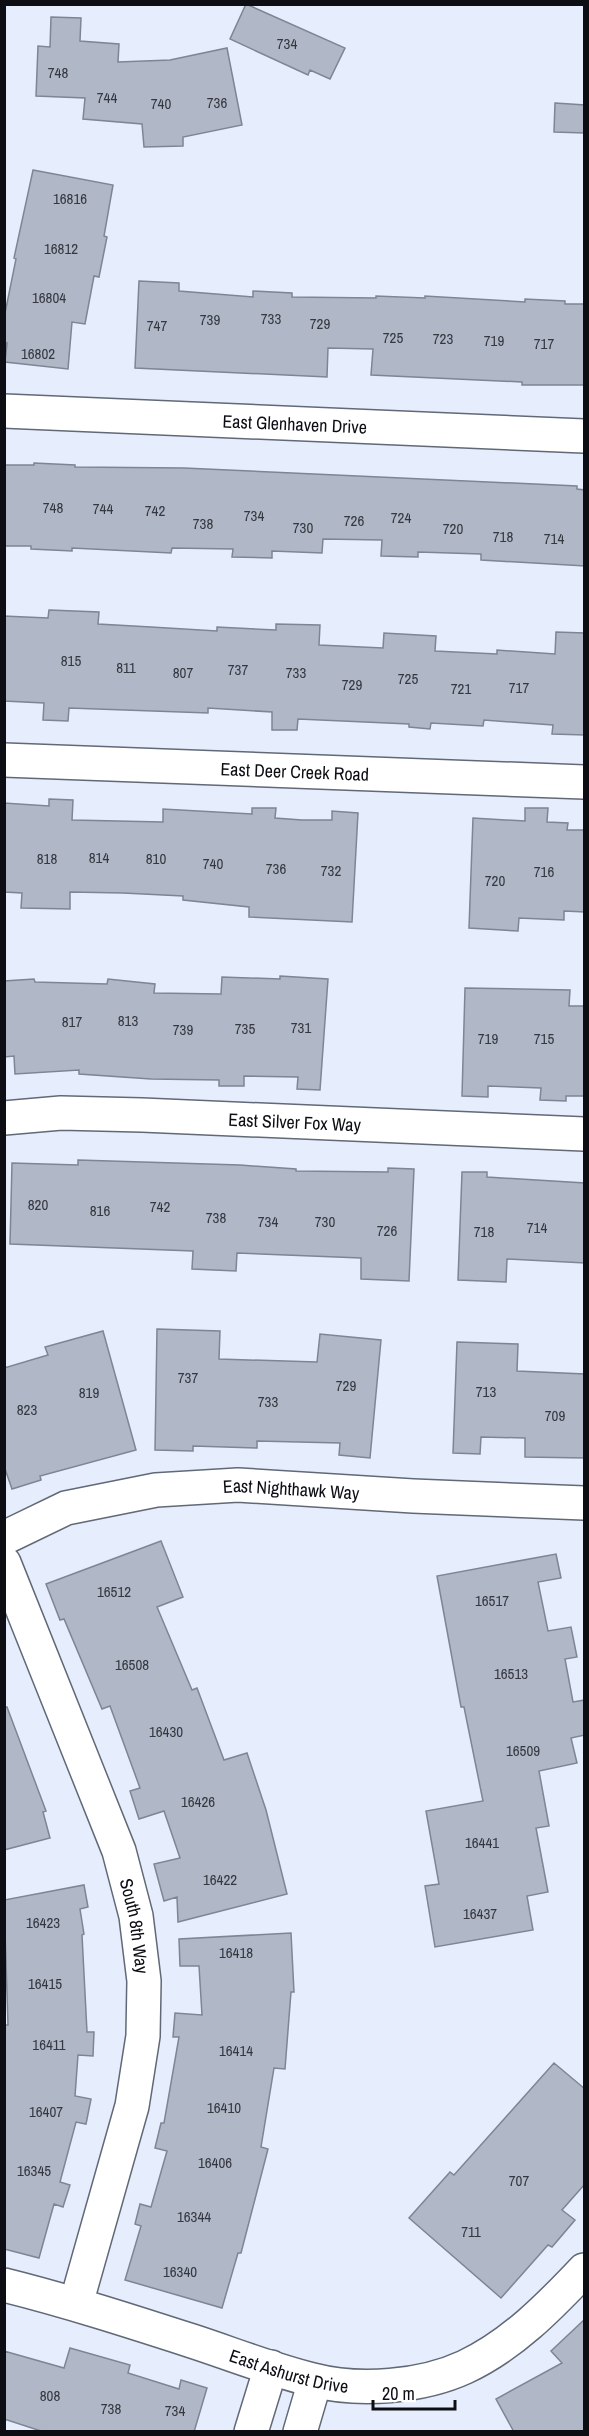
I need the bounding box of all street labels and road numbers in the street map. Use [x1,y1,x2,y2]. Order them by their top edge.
street label: East Glenhaven Drive [222,408,367,439]
street label: East Deer Creek Road [220,756,370,786]
street label: East Silver Fox Way [228,1106,362,1137]
street label: East Nighthawk Way [222,1472,361,1505]
street label: South 8th Way [114,1876,156,1976]
street label: East Ashurst Drive [226,2342,349,2398]

